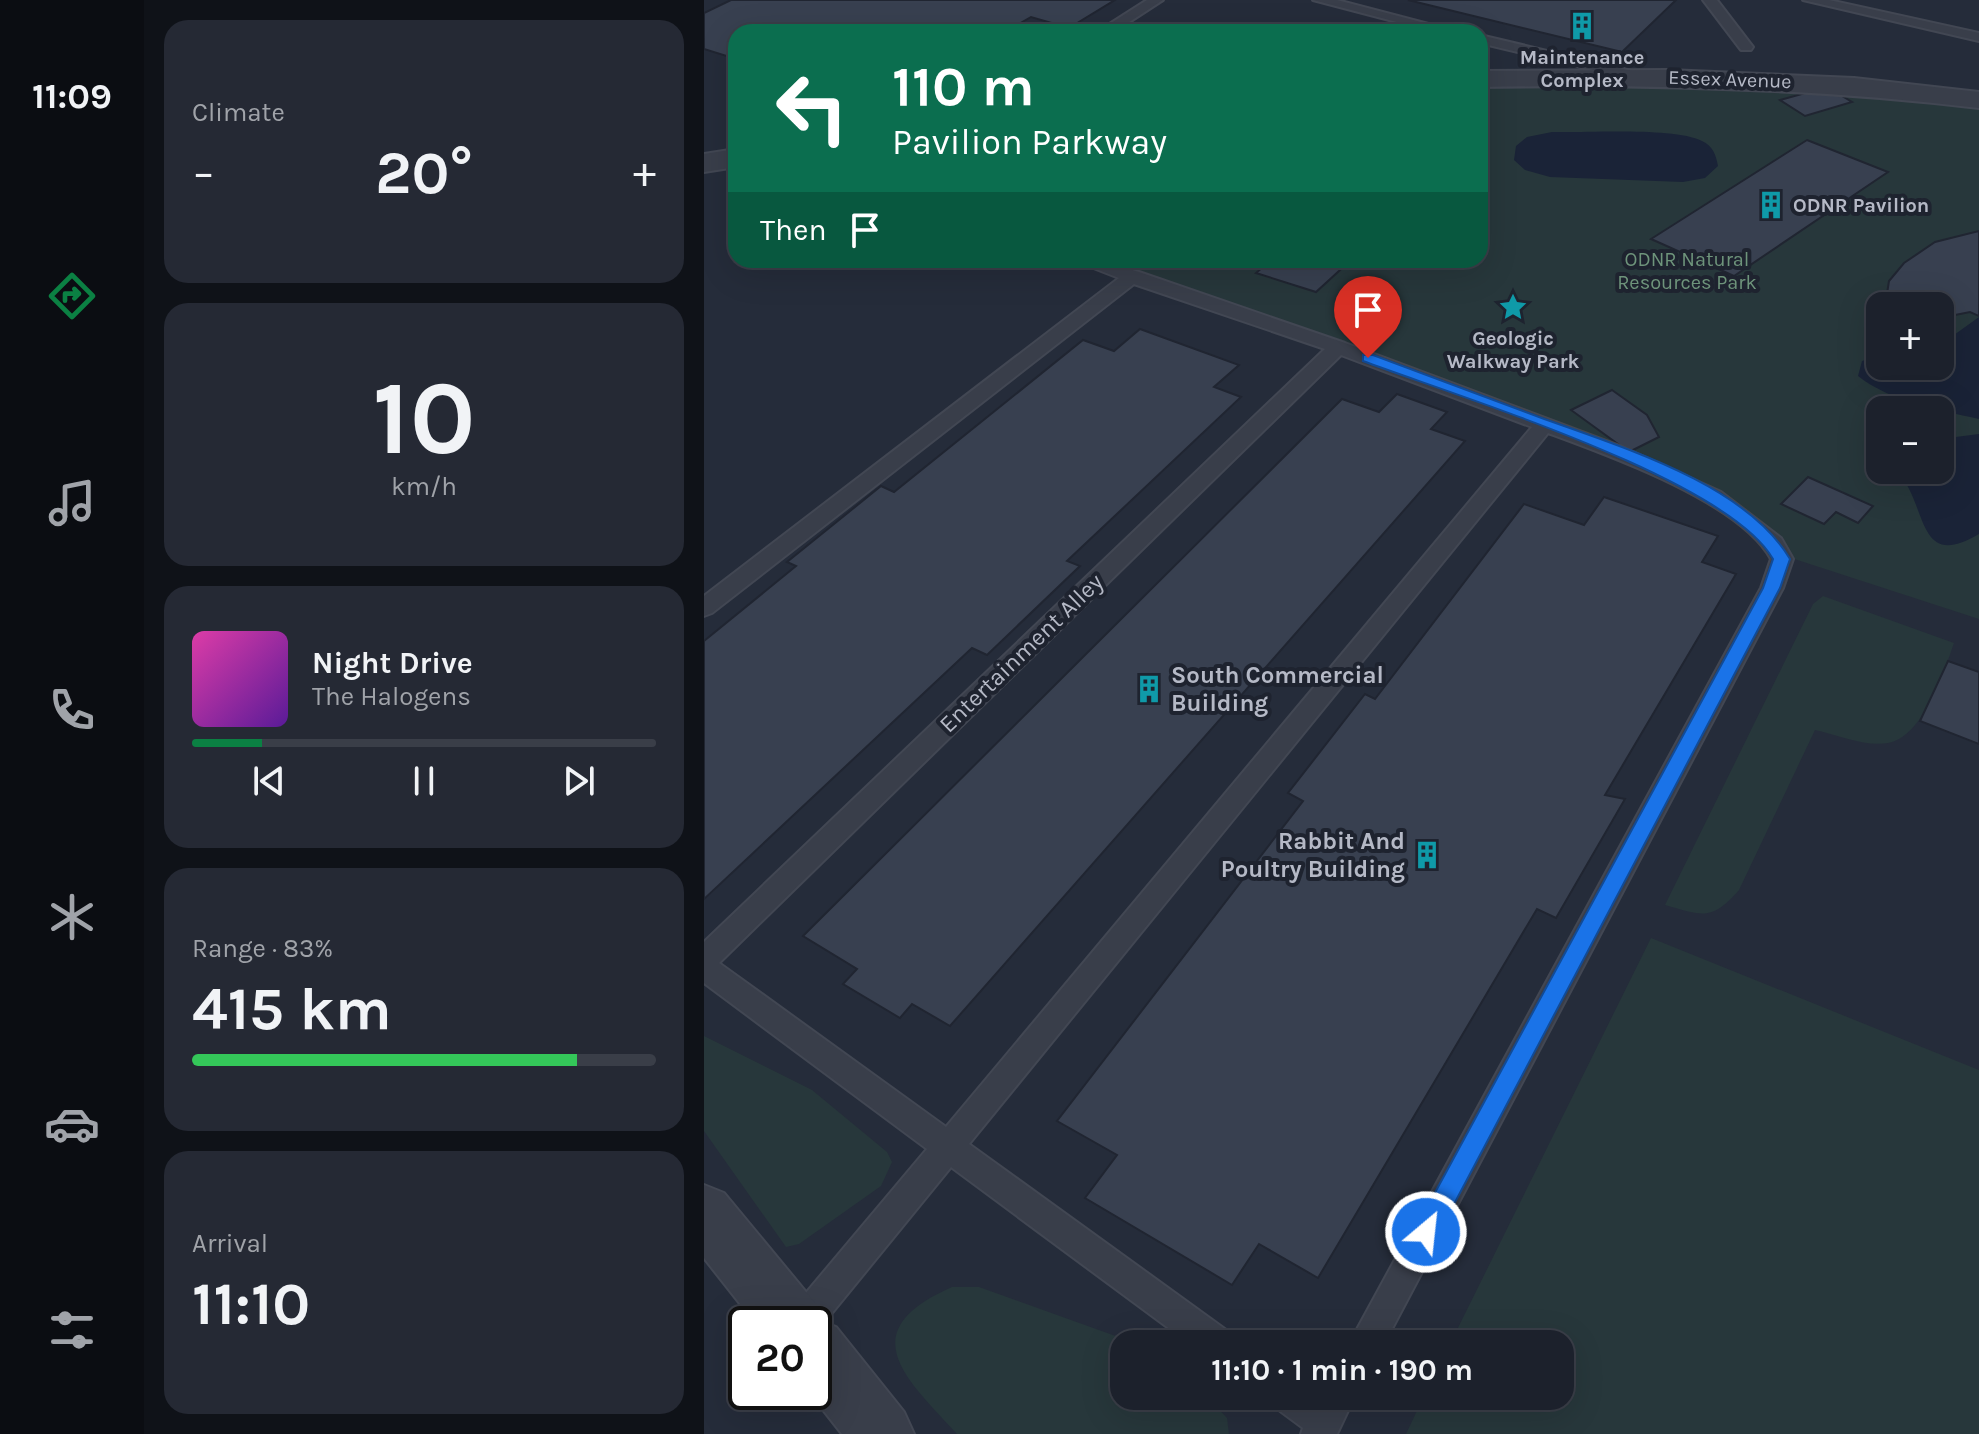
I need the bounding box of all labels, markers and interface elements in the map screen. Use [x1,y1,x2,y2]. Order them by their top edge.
building icon: Maintenance Complex [1567,11,1597,41]
place label: Maintenance Complex [1520,46,1644,92]
text: 110 m [892,54,1035,119]
icon: left [760,56,864,160]
street label: Essex Avenue [1668,66,1792,93]
text: 11:09 [32,75,112,117]
text: Climate [192,97,285,128]
text: Pavilion Parkway [892,121,1167,163]
text: 20° [375,138,473,208]
text: − [192,147,215,198]
text: + [633,147,656,198]
building icon: ODNR Pavilion [1756,190,1786,220]
place label: ODNR Pavilion [1793,194,1929,217]
icon: arrive [843,208,887,252]
text: Then [760,212,827,248]
park label: ODNR Natural Resources Park [1617,248,1757,294]
icon: directions [44,268,100,324]
pin [1334,276,1402,358]
icon: arrive [1346,288,1390,332]
place icon: Geologic Walkway Park [1498,292,1528,322]
map controls [1866,292,1954,484]
button: + [1866,292,1954,380]
place label: Geologic Walkway Park [1447,327,1580,373]
text: 10 [373,358,475,479]
button: − [1866,396,1954,484]
text: km/h [391,471,457,502]
icon: music [44,475,100,531]
street label: Entertainment Alley [933,568,1109,738]
text: Night Drive [312,645,473,681]
place label: South Commercial Building [1171,661,1384,717]
building icon: South Commercial Building [1134,674,1164,704]
text: The Halogens [312,681,471,712]
icon: phone [44,682,100,738]
icon: previous [247,759,291,803]
icon: pause [402,759,446,803]
icon: next [557,759,601,803]
place label: Rabbit And Poultry Building [1221,827,1405,883]
building icon: Rabbit And Poultry Building [1412,840,1442,870]
icon: climate [44,889,100,945]
text: Range · 83% [192,933,333,964]
text: 415 km [192,974,392,1044]
icon: car [44,1096,100,1152]
position arrow [1384,1190,1468,1274]
text: Arrival [192,1228,268,1259]
text: 11:10 [192,1269,310,1339]
icon: filters [44,1302,100,1358]
speed limit sign: 20 [728,1306,832,1410]
text: 11:10 · 1 min · 190 m [1211,1352,1473,1388]

